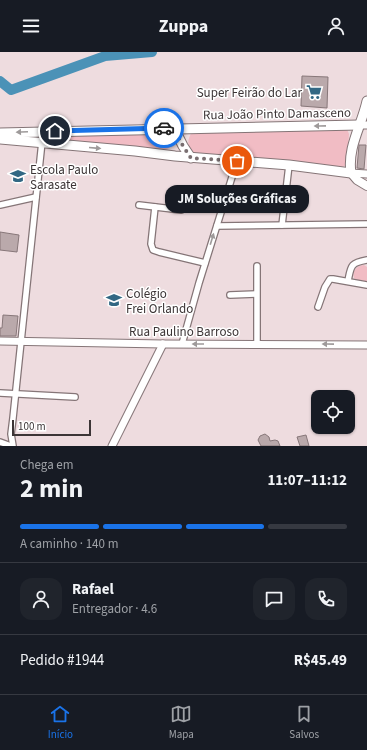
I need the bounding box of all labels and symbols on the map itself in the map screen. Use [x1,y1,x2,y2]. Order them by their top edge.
supermarket icon: Super Feirão do Lar [305,83,323,101]
place label: Super Feirão do Lar [197,84,302,102]
street label: Rua João Pinto Damasceno [203,104,351,124]
courier [144,108,184,148]
pin [38,114,72,148]
one-way arrow [313,123,326,129]
one-way arrow [16,129,28,136]
one-way arrow [89,144,101,151]
pin [220,144,254,178]
place label: Escola Paulo Sarasate [30,161,98,194]
school or university icon: Escola Paulo Sarasate [9,167,27,185]
callout: JM Soluções Gráficas [165,185,309,213]
one-way arrow [209,233,215,245]
place label: Colégio Frei Orlando [126,285,193,318]
school or university icon: Colégio Frei Orlando [105,291,123,309]
street label: Rua Paulino Barroso [129,323,239,341]
one-way arrow [191,341,204,347]
one-way arrow [321,341,334,347]
scale bar [12,418,91,437]

